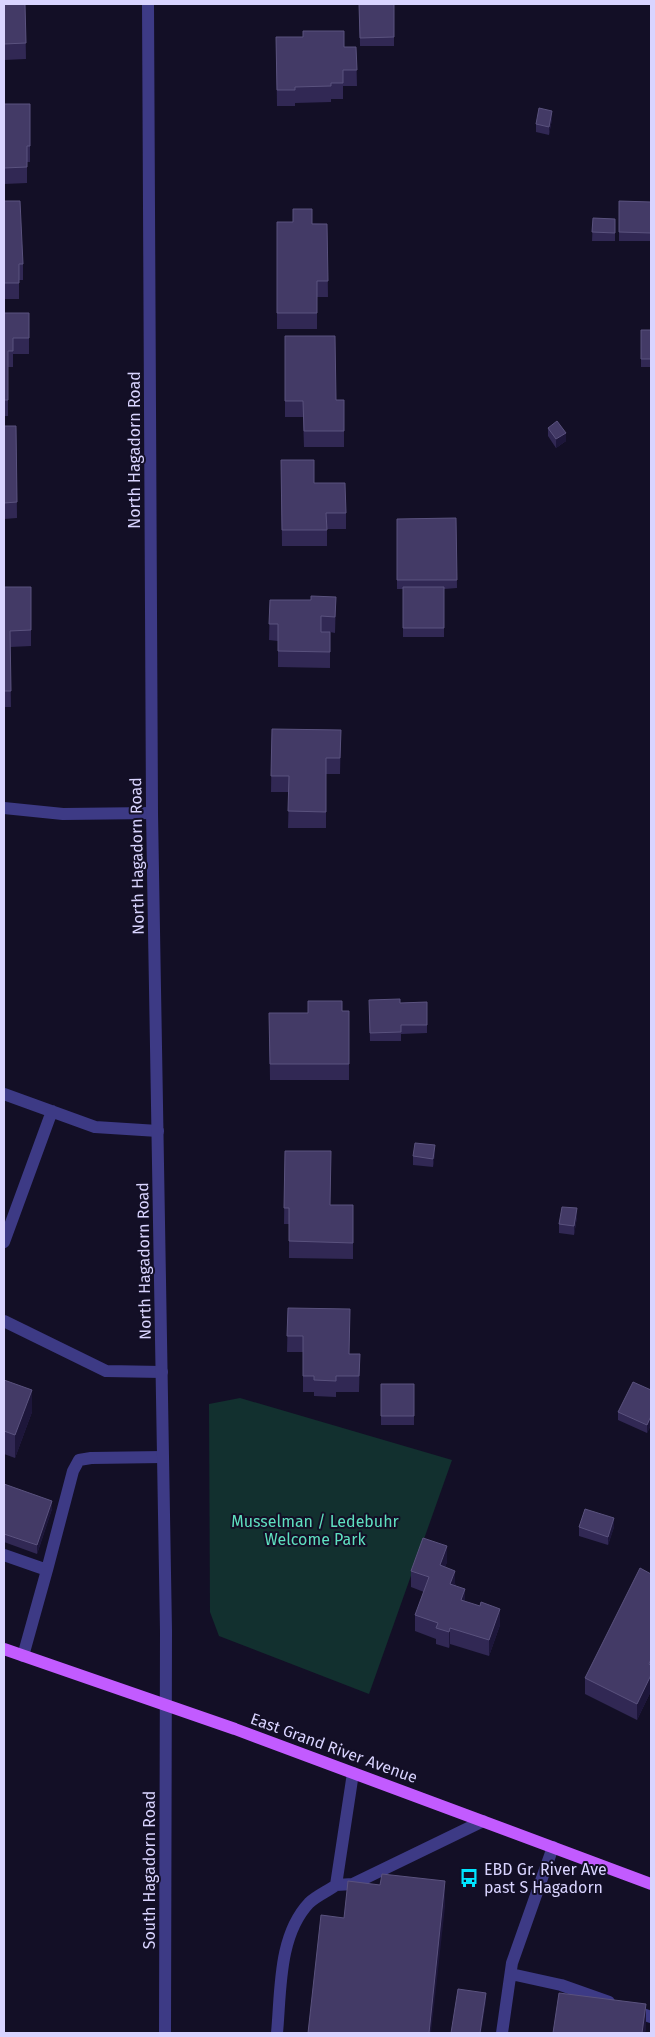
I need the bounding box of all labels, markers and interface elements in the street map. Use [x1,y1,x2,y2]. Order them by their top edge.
street label: North Hagadorn Road [125,371,144,529]
street label: North Hagadorn Road [126,777,148,935]
street label: North Hagadorn Road [133,1182,155,1340]
park label: Musselman / Ledebuhr Welcome Park [231,1512,400,1549]
street label: East Grand River Avenue [248,1709,420,1787]
street label: South Hagadorn Road [140,1791,159,1949]
place label: EBD Gr. River Ave past S Hagadorn [484,1860,607,1897]
bus stop icon: EBD Gr. River Ave past S Hagadorn [458,1867,480,1889]

